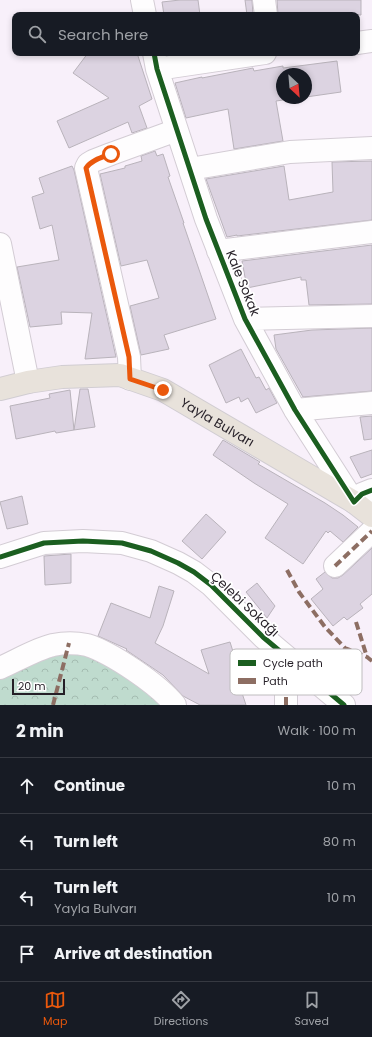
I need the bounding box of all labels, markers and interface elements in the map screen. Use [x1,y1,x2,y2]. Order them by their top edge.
search box [12,12,360,56]
icon: search [26,23,48,45]
text: Search here [58,24,148,45]
north arrow [276,68,312,104]
route start [102,145,120,163]
street label: Kale Sokak [221,247,265,319]
route end [154,381,172,399]
street label: Yayla Bulvarı [177,393,258,451]
street label: Çelebi Sokağı [206,567,284,641]
legend [230,649,362,695]
text: Cycle path [263,655,323,671]
text: Path [263,673,288,689]
scale bar [12,677,65,696]
text: 20 m [18,678,46,694]
text: 2 min [16,719,64,743]
text: Walk · 100 m [278,721,356,740]
icon: ahead [16,775,38,797]
text: Continue [54,775,125,796]
text: 10 m [327,776,356,795]
icon: left [16,831,38,853]
text: Turn left [54,831,118,852]
text: 80 m [323,832,356,851]
text: Turn left [54,877,118,898]
icon: left [16,887,38,909]
text: 10 m [327,888,356,907]
text: Yayla Bulvarı [54,899,137,918]
icon: arrive [16,943,38,965]
text: Arrive at destination [54,943,212,964]
tab: Map [43,989,67,1030]
tab: Directions [154,989,208,1030]
tab: Saved [295,989,329,1030]

